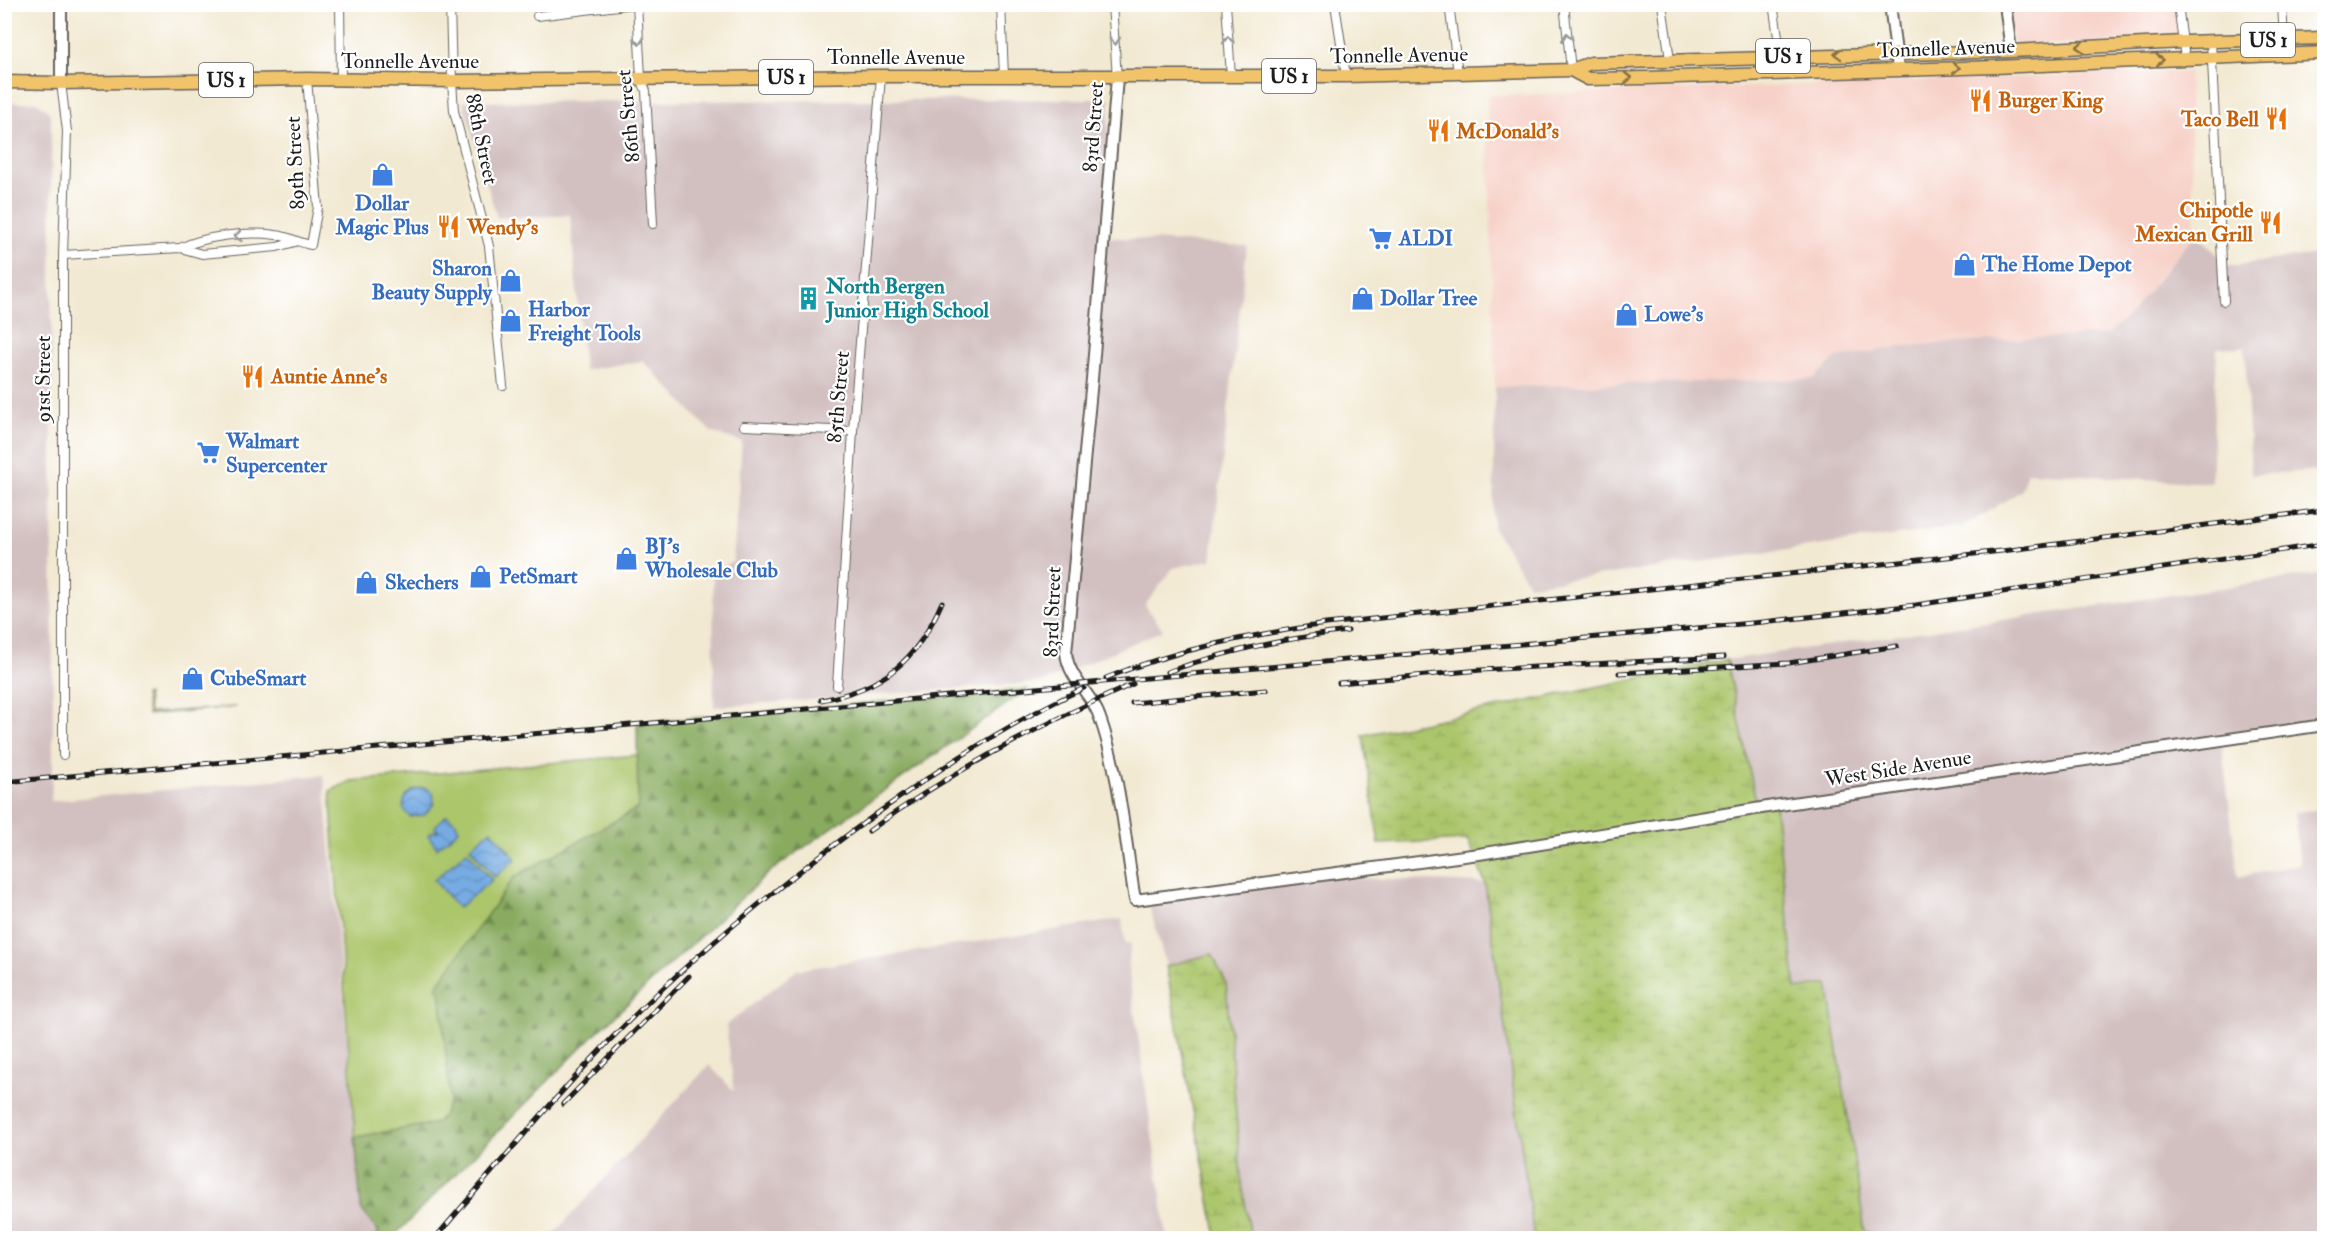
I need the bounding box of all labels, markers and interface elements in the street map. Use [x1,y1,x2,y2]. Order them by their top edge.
road number: US 1 [2241,23,2295,57]
one-way arrow [1562,33,1574,42]
street label: Tonnelle Avenue [1877,33,2016,64]
one-way arrow [1222,36,1235,45]
one-way arrow [633,37,646,46]
one-way arrow [1108,37,1121,46]
road number: US 1 [1756,39,1810,73]
street label: Tonnelle Avenue [1330,41,1469,70]
one-way arrow [2076,41,2085,54]
street label: Tonnelle Avenue [827,44,965,71]
street label: Tonnelle Avenue [341,48,479,75]
one-way arrow [1834,48,1843,61]
one-way arrow [2156,54,2165,66]
road number: US 1 [1262,59,1316,93]
road number: US 1 [759,60,813,94]
one-way arrow [1952,62,1961,74]
road number: US 1 [199,63,253,97]
street label: 86th Street [610,68,647,164]
one-way arrow [1623,72,1632,85]
street label: 83rd Street [1077,81,1110,173]
restaurant icon: Burger King [1967,87,1993,113]
place label: Burger King [1998,87,2104,114]
street label: 88th Street [459,91,504,187]
place label: Taco Bell [2180,106,2260,133]
restaurant icon: Taco Bell [2264,106,2290,132]
street label: 89th Street [280,115,311,210]
restaurant icon: McDonald's [1425,118,1451,144]
place label: McDonald's [1455,118,1559,145]
shop icon: Dollar Magic Plus [369,162,395,188]
place label: Dollar Magic Plus [334,190,429,241]
place label: Chipotle Mexican Grill [2134,197,2254,248]
restaurant icon: Chipotle Mexican Grill [2258,209,2284,235]
restaurant icon: Wendy's [436,214,462,240]
place label: Wendy's [466,214,538,241]
supermarket icon: ALDI [1368,225,1394,251]
place label: ALDI [1398,225,1453,252]
one-way arrow [234,229,243,242]
shop icon: The Home Depot [1951,251,1977,277]
place label: The Home Depot [1981,251,2132,278]
place label: Sharon Beauty Supply [371,255,493,306]
shop icon: Sharon Beauty Supply [497,267,523,293]
place label: North Bergen Junior High School [825,273,989,324]
building icon: North Bergen Junior High School [795,285,821,311]
shop icon: Dollar Tree [1349,285,1375,311]
place label: Dollar Tree [1380,285,1478,312]
place label: Harbor Freight Tools [528,296,641,347]
shop icon: Lowe's [1613,301,1639,327]
place label: Lowe's [1644,301,1703,328]
shop icon: Harbor Freight Tools [497,308,523,334]
street label: 91st Street [30,335,57,425]
street label: 85th Street [821,350,856,444]
restaurant icon: Auntie Anne's [240,363,266,389]
place label: Auntie Anne's [270,363,387,390]
place label: Walmart Supercenter [225,428,328,479]
supermarket icon: Walmart Supercenter [195,440,221,466]
place label: BJ's Wholesale Club [644,533,779,584]
shop icon: BJ's Wholesale Club [614,545,640,571]
shop icon: PetSmart [468,563,494,589]
place label: PetSmart [499,563,578,590]
street label: 83rd Street [1037,566,1068,658]
shop icon: Skechers [354,569,380,595]
place label: Skechers [385,569,458,596]
shop icon: CubeSmart [179,665,205,691]
place label: CubeSmart [210,665,307,692]
street label: West Side Avenue [1822,744,1974,794]

